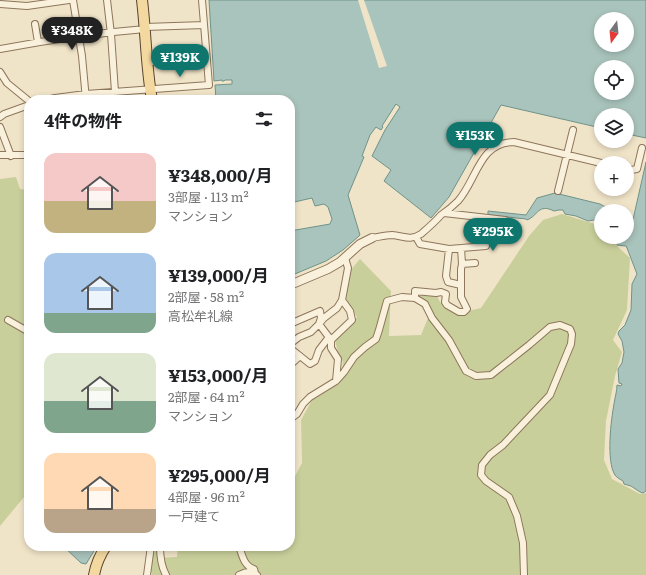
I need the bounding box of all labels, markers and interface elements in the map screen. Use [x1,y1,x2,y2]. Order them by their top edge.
north arrow [594,12,634,52]
map controls [594,12,634,244]
pin: ¥348K [44,17,100,51]
text: ¥348K [51,20,93,39]
pin: ¥139K [152,44,208,78]
text: ¥139K [160,47,200,66]
button: locate [594,60,634,100]
text: 4件の物件 [44,107,122,132]
icon: filters [253,108,275,130]
button: layers [594,108,634,148]
pin: ¥153K [447,122,503,156]
text: ¥153K [455,125,495,144]
button: + [594,156,634,196]
text: ¥348,000/月 [168,162,273,187]
icon: home [76,169,124,217]
text: 3部屋 · 113 m² [168,187,249,206]
button: − [594,204,634,244]
text: マンション [168,206,233,225]
pin: ¥295K [465,218,521,252]
text: ¥295K [472,221,514,240]
text: ¥139,000/月 [168,262,269,287]
icon: home [76,269,124,317]
text: 2部屋 · 58 m² [168,287,244,306]
text: 高松牟礼線 [168,306,233,325]
text: ¥153,000/月 [168,362,269,387]
icon: home [76,369,124,417]
text: 2部屋 · 64 m² [168,387,245,406]
text: マンション [168,406,233,425]
text: ¥295,000/月 [168,462,271,487]
icon: home [76,469,124,517]
text: 4部屋 · 96 m² [168,487,245,506]
text: 一戸建て [168,506,220,525]

